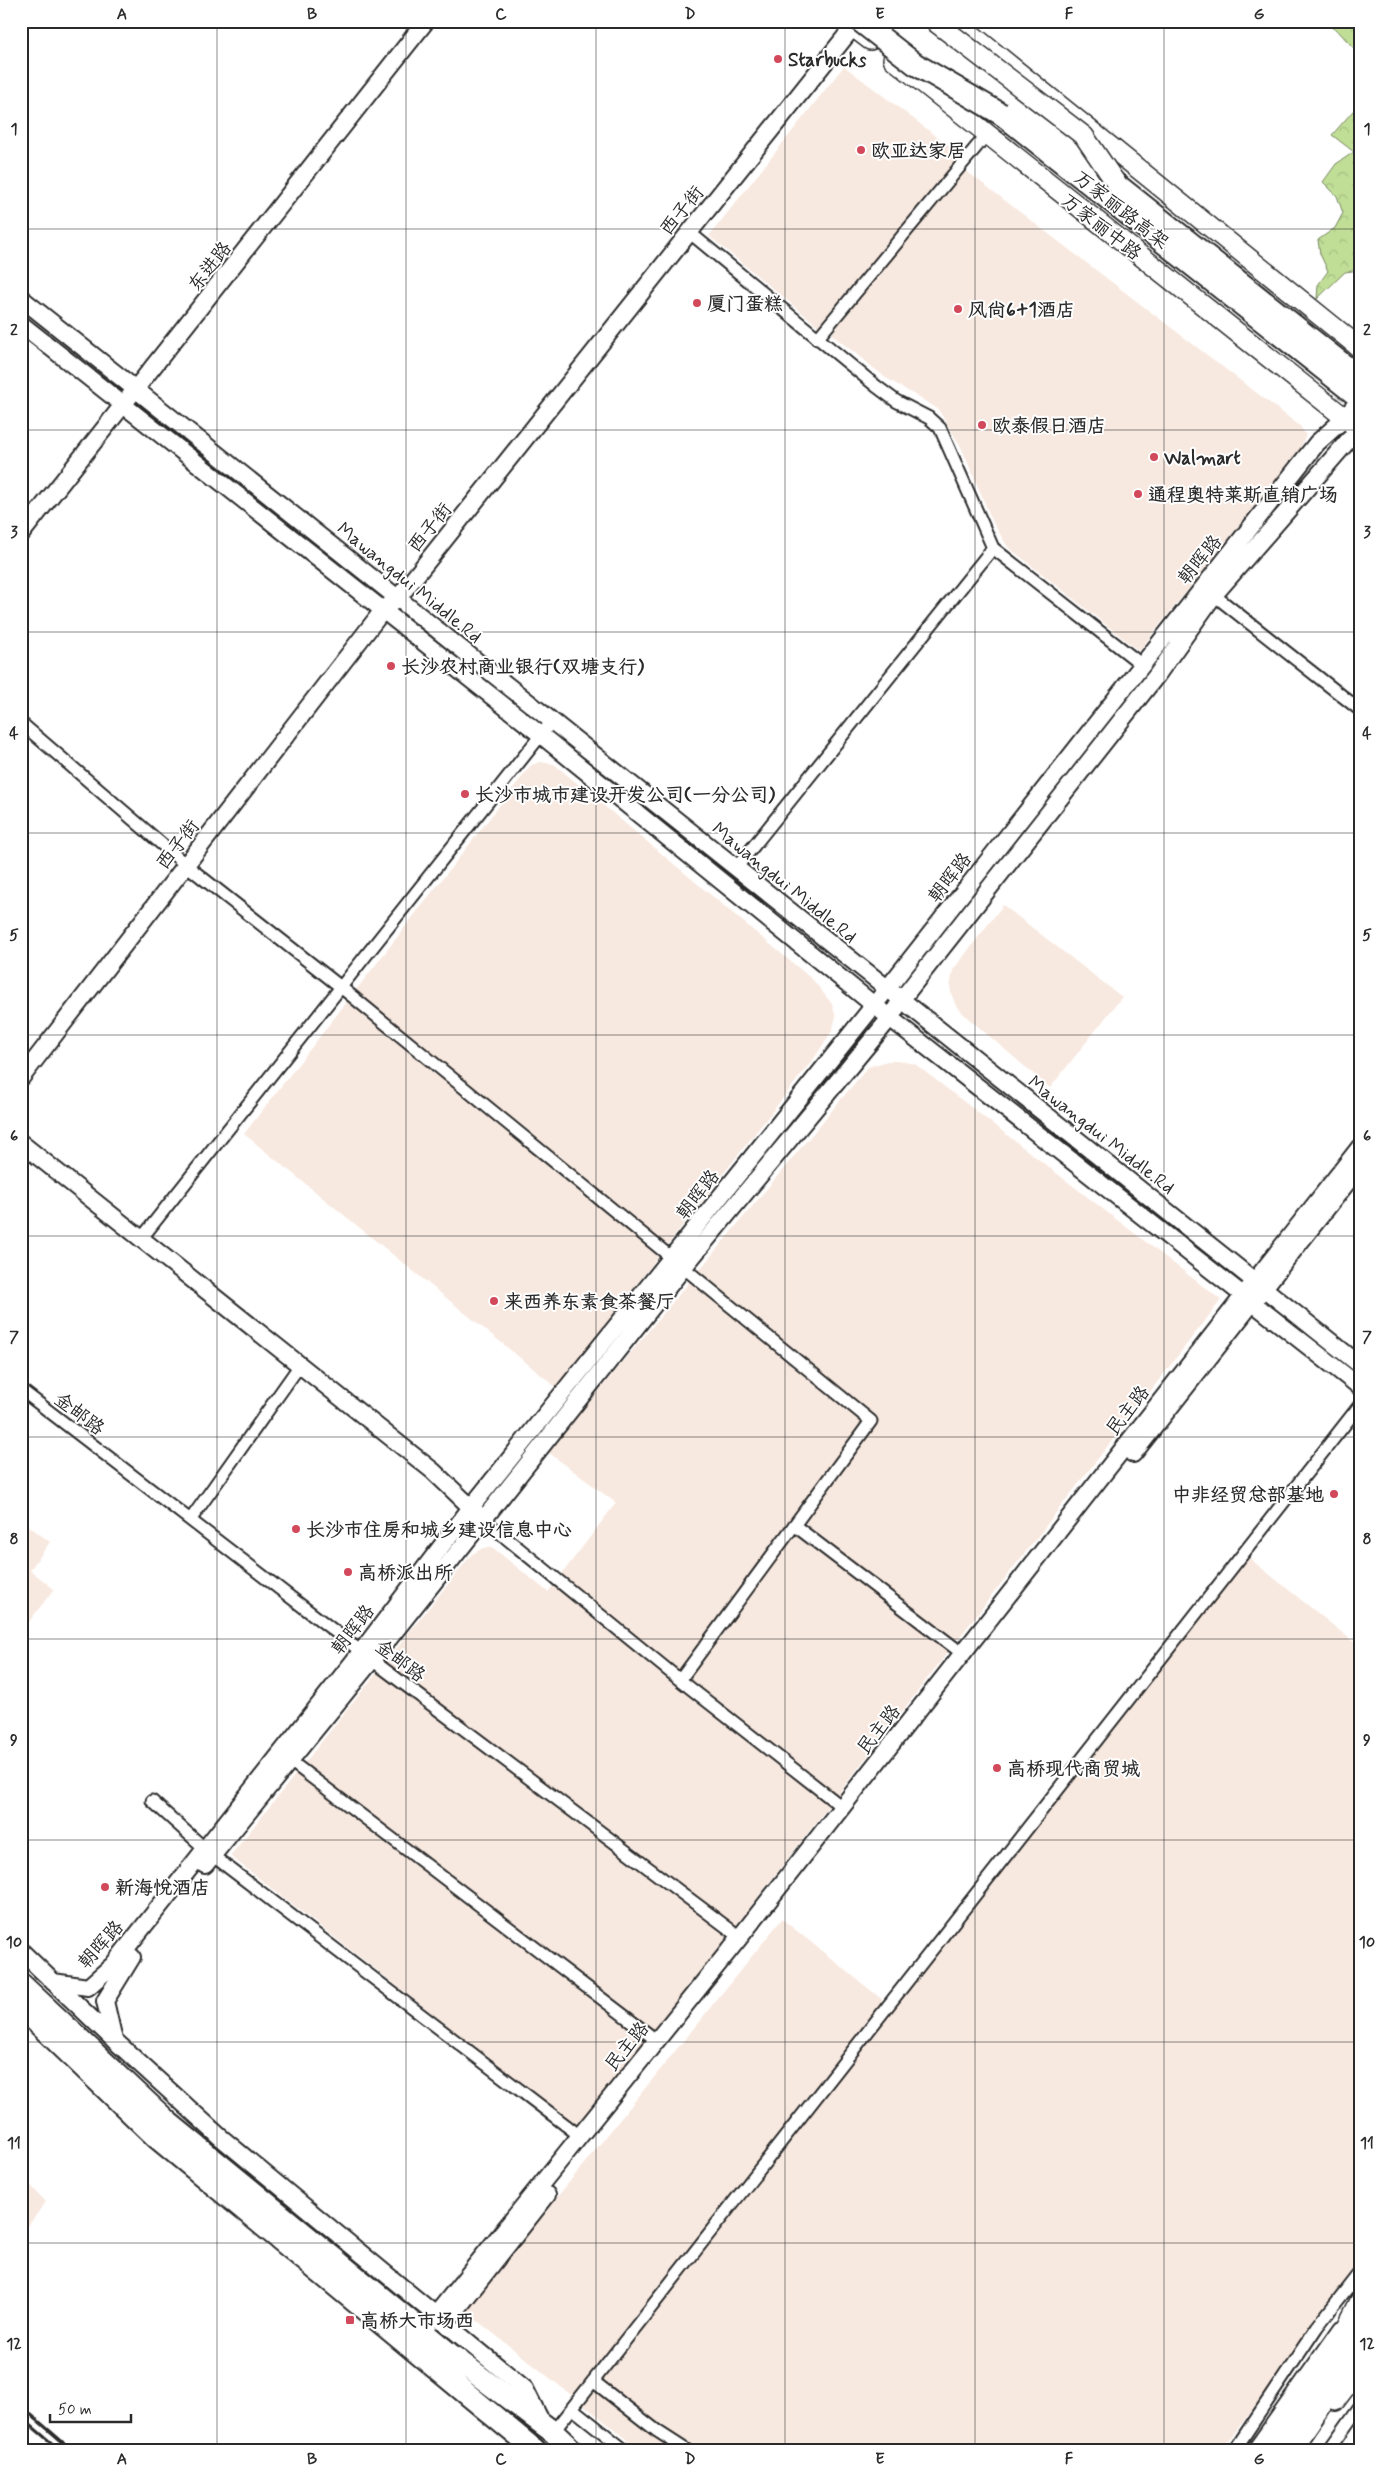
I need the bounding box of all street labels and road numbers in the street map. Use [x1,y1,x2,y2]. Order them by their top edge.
street label: 万家丽路高架 [1068,165,1174,255]
street label: 西子街 [655,181,710,241]
street label: 万家丽中路 [1056,188,1146,266]
street label: 东进路 [183,237,238,297]
street label: 西子街 [403,498,458,558]
street label: Mawangdui Middle.Rd [331,517,487,650]
street label: 朝晖路 [1173,530,1228,590]
street label: 西子街 [151,815,206,875]
street label: Mawangdui Middle.Rd [706,817,862,950]
street label: 朝晖路 [923,848,978,908]
street label: Mawangdui Middle.Rd [1022,1070,1180,1201]
street label: 朝晖路 [671,1165,726,1225]
street label: 民主路 [1101,1381,1156,1441]
street label: 金邮路 [49,1387,109,1441]
street label: 朝晖路 [326,1600,381,1660]
street label: 金邮路 [370,1634,430,1688]
street label: 民主路 [852,1700,907,1760]
street label: 朝晖路 [73,1915,129,1975]
street label: 民主路 [600,2017,655,2077]

